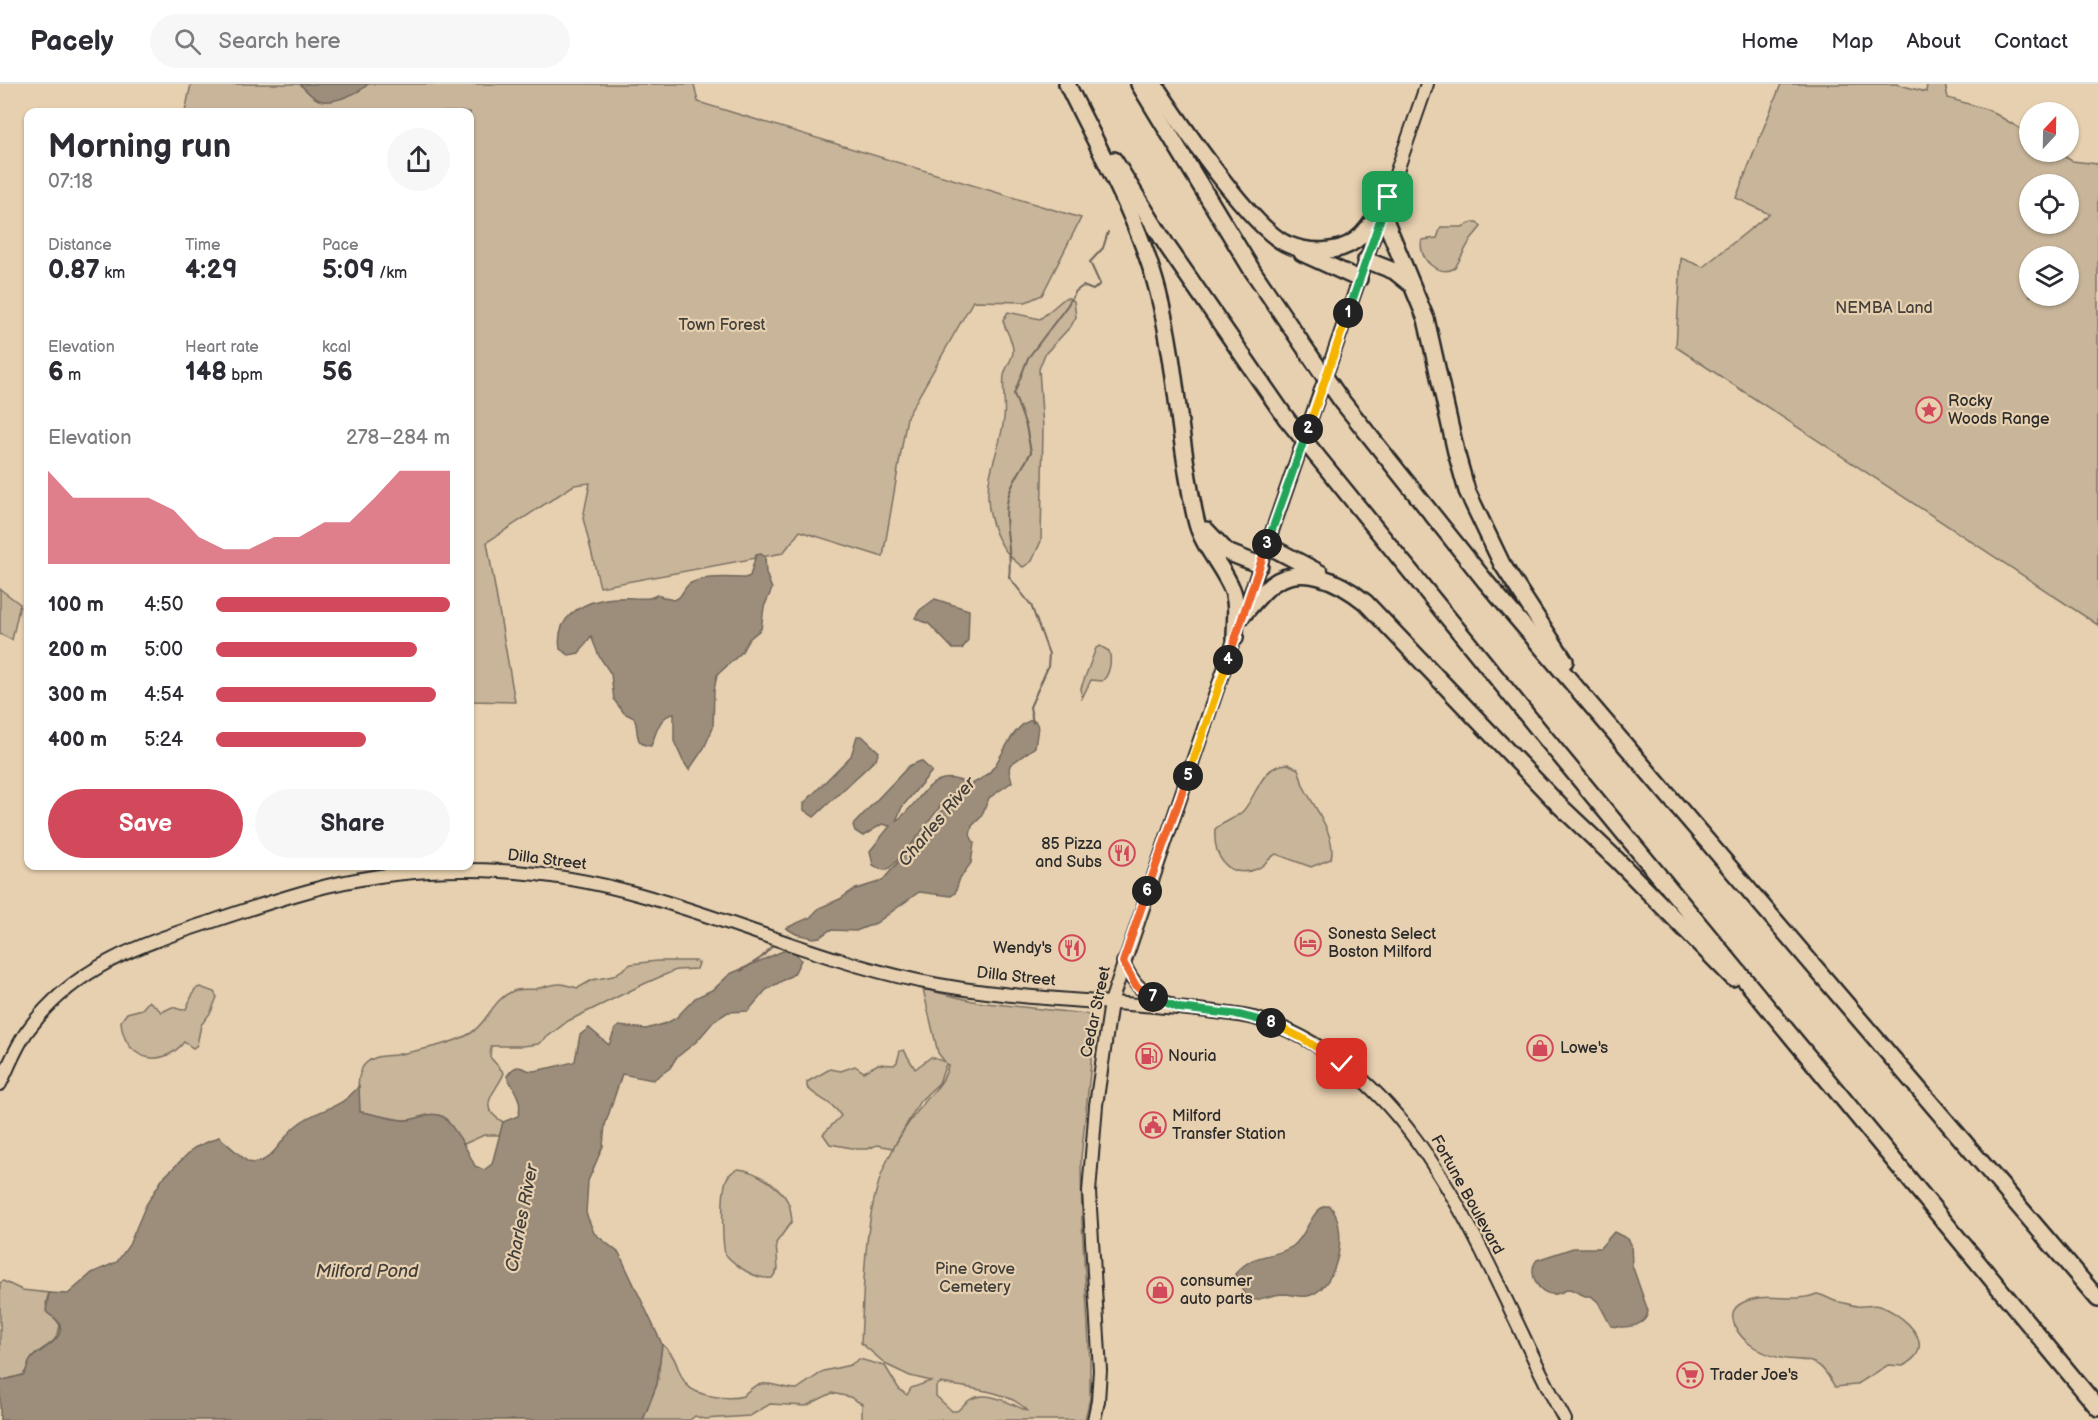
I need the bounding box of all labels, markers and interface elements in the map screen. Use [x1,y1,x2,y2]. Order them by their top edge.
search box [150,14,570,68]
text: Pacely [30,25,114,58]
icon: search [171,25,204,58]
text: Search here [219,28,341,55]
text: Home [1741,29,1798,54]
text: Map [1831,29,1873,54]
text: About [1906,29,1961,54]
text: Contact [1994,29,2068,54]
north arrow [2019,102,2079,162]
map controls [2019,102,2079,306]
text: Morning run [48,127,231,167]
button: share [387,128,450,191]
text: 07:18 [48,170,93,194]
pin [1362,171,1413,222]
button: locate [2019,174,2079,234]
icon: arrive [1371,180,1404,213]
text: Distance [48,236,112,255]
text: Time [185,236,220,255]
text: Pace [322,236,358,255]
button: layers [2019,246,2079,306]
text: 0.87 [48,255,100,286]
text: 4:29 [185,255,237,286]
text: 5:09 [322,255,375,286]
text: km [100,264,125,283]
text: /km [375,264,407,283]
pin: 1 [1333,298,1363,328]
park label: NEMBA Land [1835,299,1933,318]
text: 1 [1345,303,1351,322]
park label: Town Forest [679,316,766,335]
text: Elevation [48,338,115,357]
text: Heart rate [185,338,259,357]
text: kcal [322,338,351,357]
text: 6 [48,357,64,388]
text: 148 [185,357,227,388]
text: 56 [322,357,353,388]
text: m [64,366,81,385]
text: bpm [227,366,263,385]
place label: Rocky Woods Range [1948,392,2050,429]
place icon: Rocky Woods Range [1914,395,1944,425]
pin: 2 [1293,414,1323,444]
text: 2 [1303,419,1313,438]
text: Elevation [48,426,131,450]
text: 278–284 m [346,426,450,450]
pin: 3 [1252,529,1282,559]
text: 3 [1262,534,1272,553]
text: 100 m [48,593,104,617]
text: 4:50 [144,593,183,617]
text: 200 m [48,638,107,662]
text: 5:00 [144,638,183,662]
pin: 4 [1213,645,1243,675]
text: 4 [1223,650,1233,669]
text: 300 m [48,683,107,707]
text: 4:54 [144,683,184,707]
text: 400 m [48,728,107,752]
text: 5:24 [144,728,183,752]
pin: 5 [1173,761,1203,791]
text: 5 [1183,766,1193,785]
water label: Charles River [894,772,981,871]
button: Save [48,789,243,858]
button: Share [255,789,450,858]
place label: 85 Pizza and Subs [1035,835,1102,872]
restaurant icon: 85 Pizza and Subs [1107,838,1137,868]
street label: Dilla Street [506,846,588,874]
pin: 6 [1132,876,1162,906]
text: 6 [1142,881,1152,900]
place label: Sonesta Select Boston Milford [1328,925,1436,962]
hotel icon: Sonesta Select Boston Milford [1293,928,1323,958]
restaurant icon: Wendy's [1057,933,1087,963]
place label: Wendy's [993,939,1052,958]
street label: Dilla Street [976,963,1057,991]
street label: Cedar Street [1077,965,1115,1059]
pin: 7 [1138,982,1168,1012]
text: 7 [1149,987,1157,1006]
pin: 8 [1256,1008,1286,1038]
text: 8 [1266,1013,1276,1032]
shop icon: Lowe's [1525,1033,1555,1063]
pin [1316,1038,1367,1089]
place label: Lowe's [1560,1039,1608,1058]
fuel station icon: Nouria [1134,1041,1164,1071]
place label: Nouria [1168,1047,1216,1066]
icon: check [1325,1047,1358,1080]
place label: Milford Transfer Station [1172,1107,1286,1144]
public building icon: Milford Transfer Station [1138,1110,1168,1140]
street label: Fortune Boulevard [1426,1132,1508,1258]
water label: Charles River [501,1161,543,1274]
park label: Pine Grove Cemetery [935,1260,1016,1297]
water label: Milford Pond [316,1261,419,1282]
place label: consumer auto parts [1180,1272,1253,1309]
shop icon: consumer auto parts [1145,1275,1175,1305]
supermarket icon: Trader Joe's [1675,1360,1705,1390]
place label: Trader Joe's [1710,1366,1798,1385]

